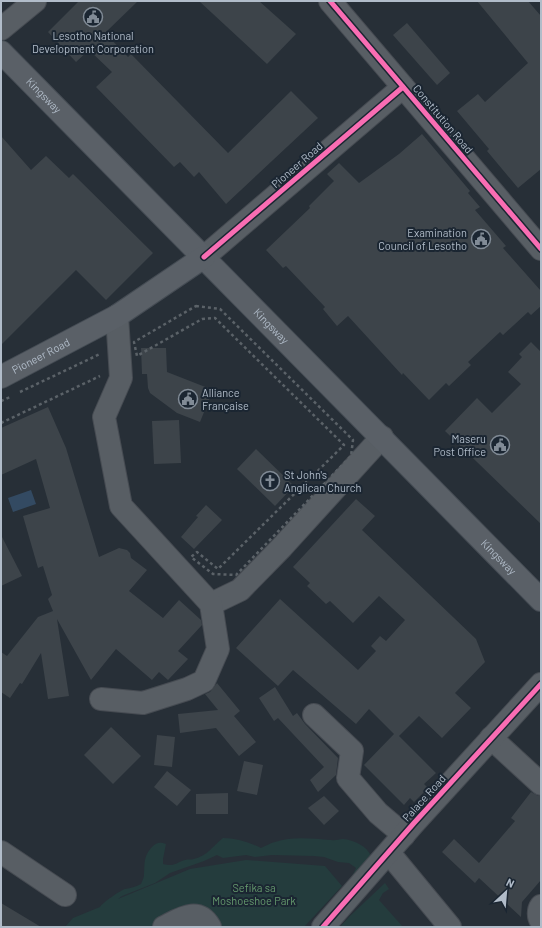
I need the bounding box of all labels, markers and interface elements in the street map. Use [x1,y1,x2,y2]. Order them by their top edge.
public building icon: Lesotho National Development Corporation [82,6,104,28]
place label: Lesotho National Development Corporation [32,29,154,55]
street label: Kingsway [24,75,64,116]
street label: Constitution Road [411,82,476,156]
street label: Pioneer Road [268,139,325,190]
place label: Examination Council of Lesotho [378,226,467,252]
public building icon: Examination Council of Lesotho [470,228,492,250]
street label: Kingsway [251,305,292,346]
street label: Pioneer Road [9,335,72,376]
place label: Alliance Française [202,386,249,412]
public building icon: Alliance Française [177,388,199,410]
place label: Maseru Post Office [433,432,486,458]
public building icon: Maseru Post Office [489,434,511,456]
place label: St John's Anglican Church [284,468,361,494]
church icon: St John's Anglican Church [259,470,281,492]
street label: Kingsway [479,536,519,577]
street label: Palace Road [399,772,448,824]
north arrow [486,872,526,912]
text: N [504,875,517,890]
park label: Sefika sa Moshoeshoe Park [212,881,296,907]

